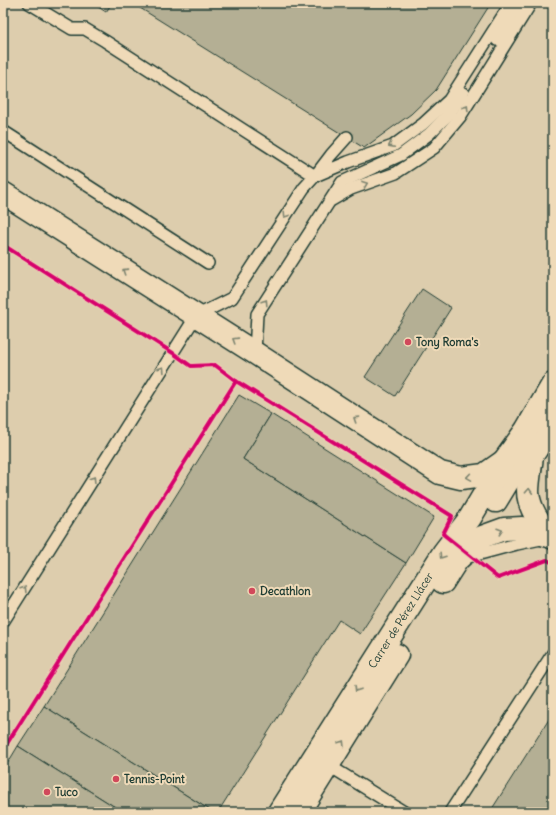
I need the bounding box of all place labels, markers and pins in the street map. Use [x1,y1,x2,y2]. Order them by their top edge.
place label: Tony Roma's [416,335,479,350]
marker: Tony Roma's [403,337,413,347]
place label: Decathlon [260,584,311,598]
marker: Decathlon [247,586,257,596]
place label: Tennis-Point [124,772,185,786]
marker: Tennis-Point [111,774,121,784]
place label: Tuco [55,785,78,799]
marker: Tuco [42,787,52,797]

